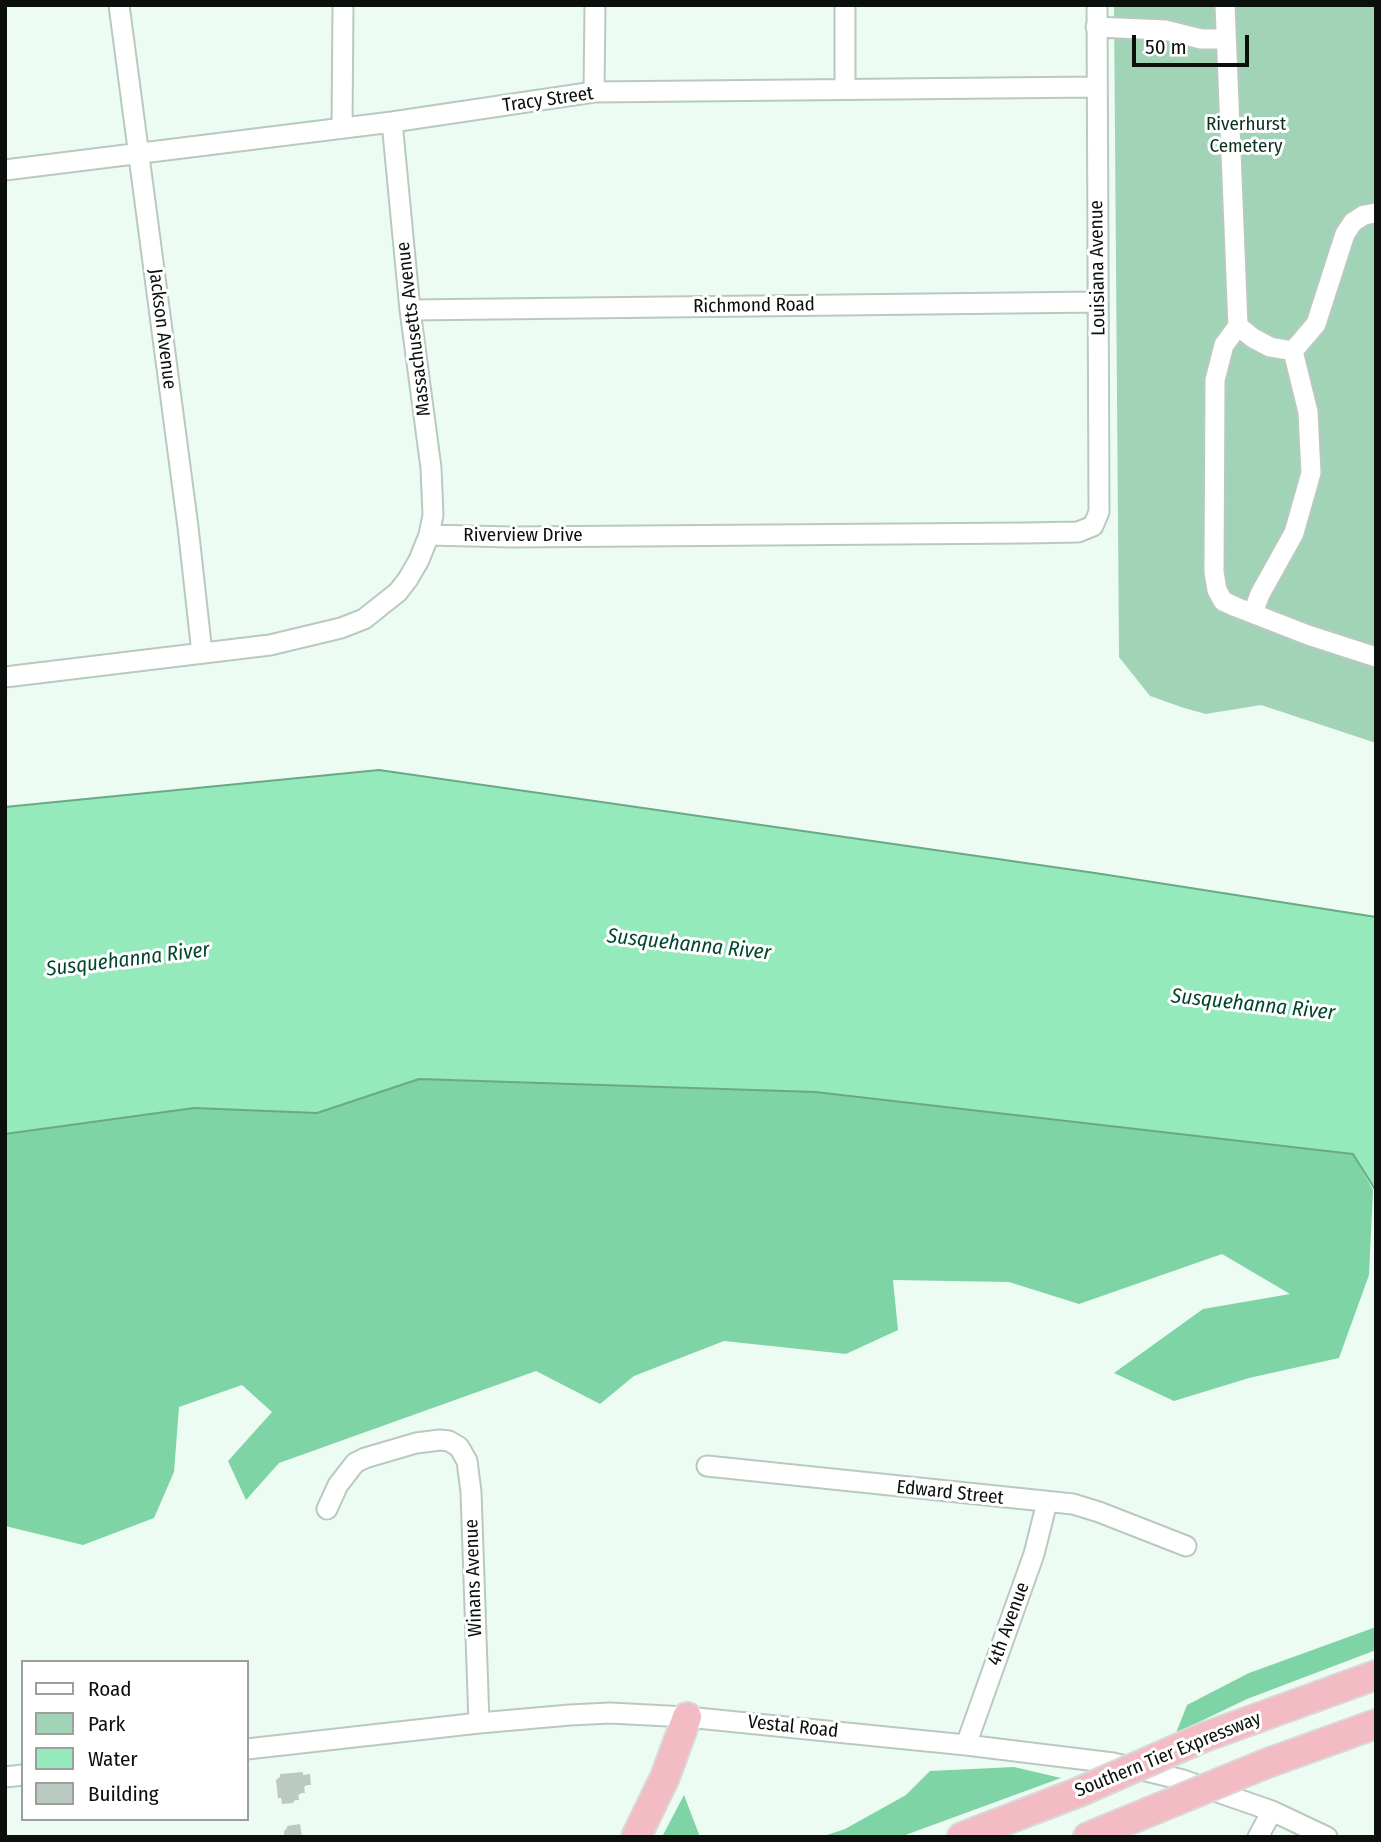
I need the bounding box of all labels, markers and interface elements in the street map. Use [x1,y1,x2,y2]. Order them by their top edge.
scale bar [1136,21,1253,65]
text: 50 m [1145,34,1187,60]
street label: Tracy Street [501,82,595,118]
park label: Riverhurst Cemetery [1206,114,1286,158]
street label: Louisiana Avenue [1085,200,1111,336]
street label: Massachusetts Avenue [392,240,436,418]
street label: Jackson Avenue [143,268,181,390]
street label: Richmond Road [693,294,815,318]
street label: Riverview Drive [463,525,583,547]
water label: Susquehanna River [606,924,772,966]
water label: Susquehanna River [45,937,211,983]
water label: Susquehanna River [1170,984,1336,1026]
street label: Edward Street [895,1476,1005,1510]
street label: Winans Avenue [461,1519,487,1637]
street label: 4th Avenue [983,1579,1035,1669]
legend [21,1660,248,1821]
text: Road [88,1676,132,1702]
street label: Southern Tier Expressway [1072,1707,1264,1803]
text: Park [88,1711,125,1737]
street label: Vestal Road [747,1711,839,1743]
text: Water [88,1746,138,1772]
text: Building [88,1781,159,1807]

